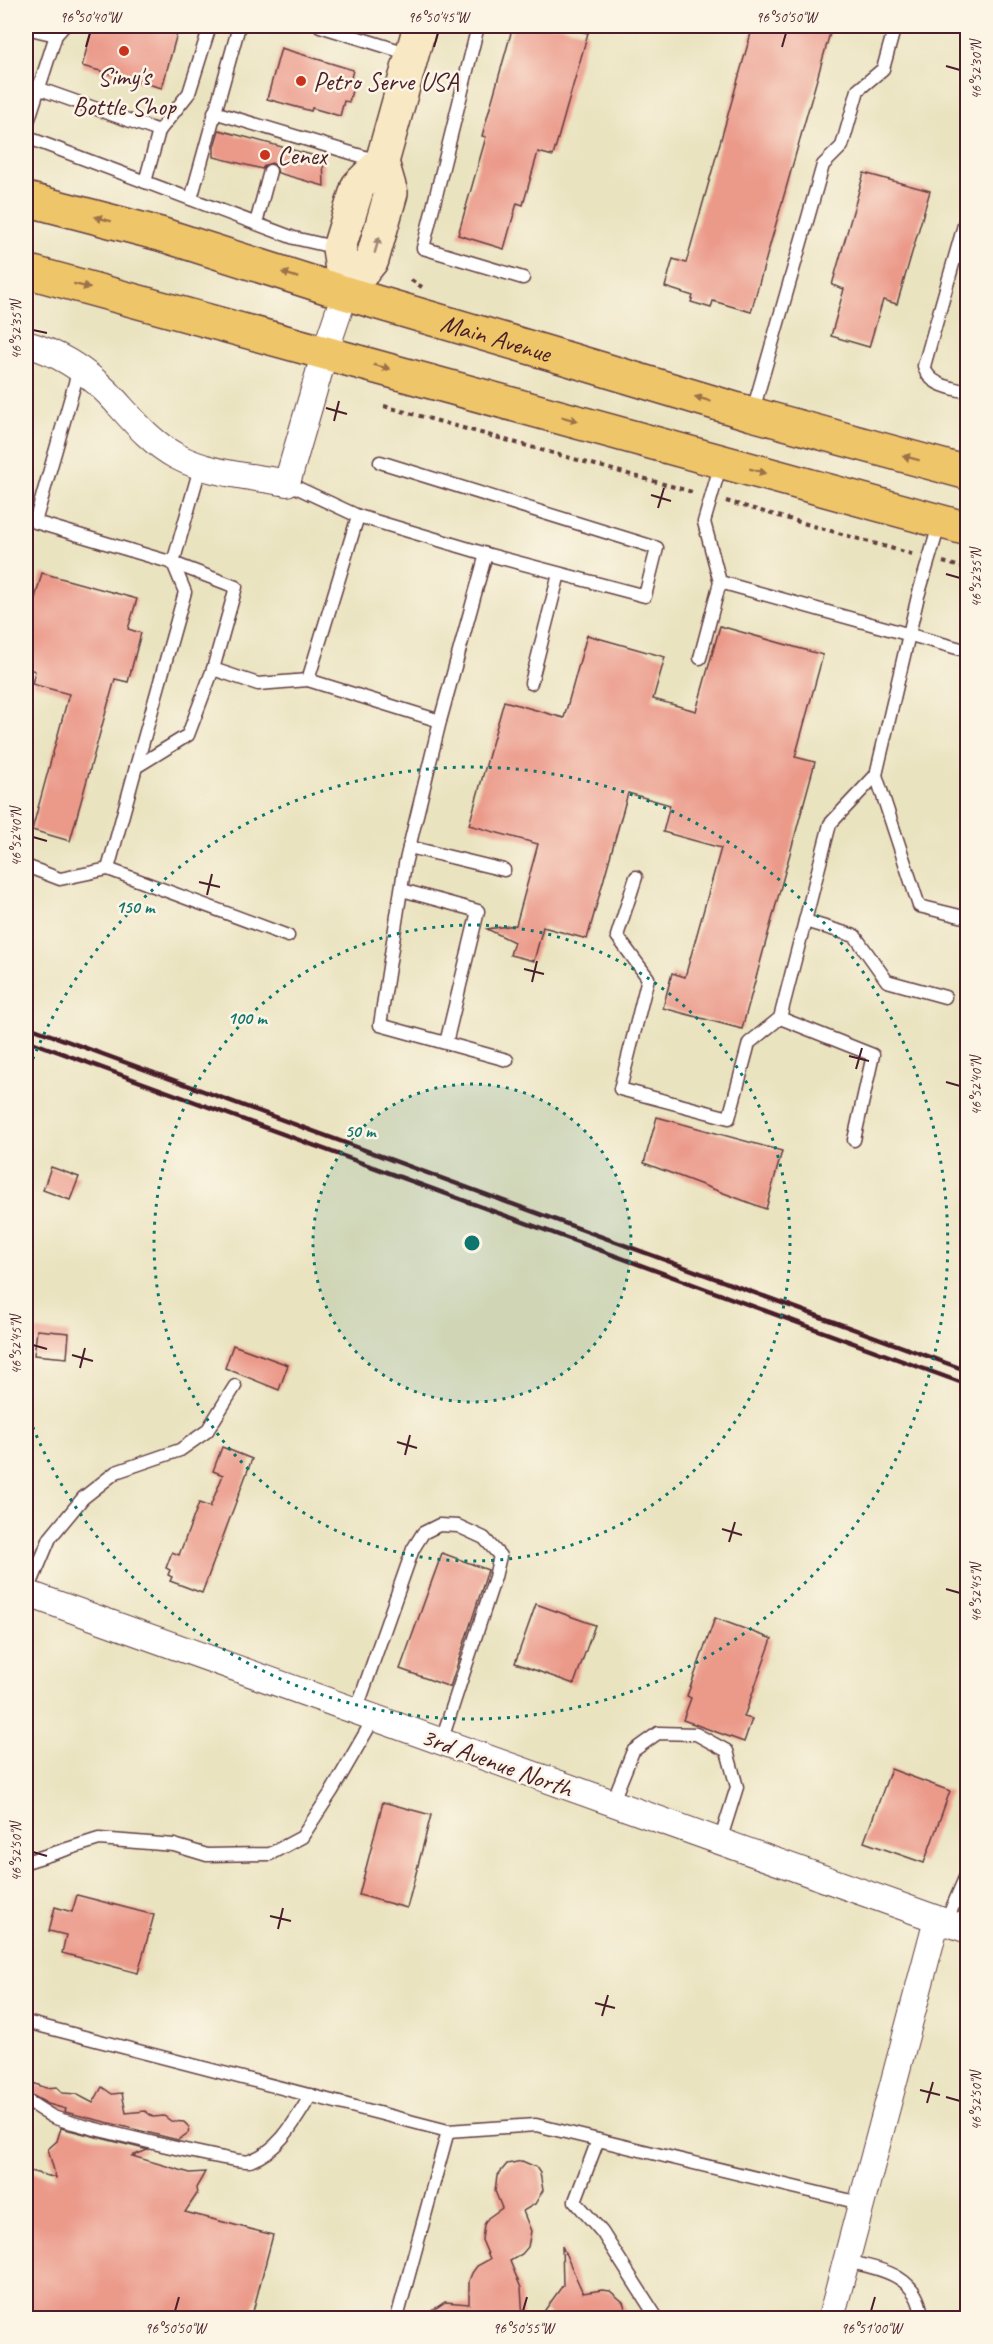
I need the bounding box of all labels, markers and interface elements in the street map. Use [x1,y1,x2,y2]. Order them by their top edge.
text: 96°50'40"W [60,8,124,27]
text: 96°50'45"W [408,8,472,27]
text: 96°50'50"W [756,8,820,27]
text: 46°52'30"N [967,37,986,100]
marker: Simy's Bottle Shop [117,44,131,58]
place label: Simy's Bottle Shop [72,60,178,123]
place label: Petro Serve USA [313,65,459,98]
marker: Petro Serve USA [294,74,308,88]
place label: Cenex [277,139,329,172]
marker: Cenex [258,148,272,162]
one-way arrow [94,214,112,223]
one-way arrow [372,236,382,254]
one-way arrow [281,270,299,279]
one-way arrow [73,282,91,291]
text: 46°52'35"N [7,297,26,360]
street label: Main Avenue [437,306,556,370]
one-way arrow [373,363,391,373]
one-way arrow [694,394,712,403]
one-way arrow [561,415,579,424]
one-way arrow [902,453,920,462]
one-way arrow [749,467,767,476]
text: 46°52'35"N [967,545,986,608]
text: 46°52'40"N [7,804,26,867]
text: 150 m [116,896,156,918]
text: 100 m [228,1007,268,1029]
text: 46°52'40"N [967,1053,986,1116]
text: 50 m [345,1120,377,1142]
centre of rings [462,1233,482,1253]
text: 46°52'45"N [7,1312,26,1375]
text: 46°52'45"N [967,1560,986,1623]
street label: 3rd Avenue North [417,1720,579,1806]
text: 46°52'50"N [7,1819,26,1882]
text: 46°52'50"N [967,2068,986,2131]
text: 96°50'50"W [145,2319,209,2338]
text: 96°50'55"W [493,2319,557,2338]
text: 96°51'00"W [841,2319,905,2338]

